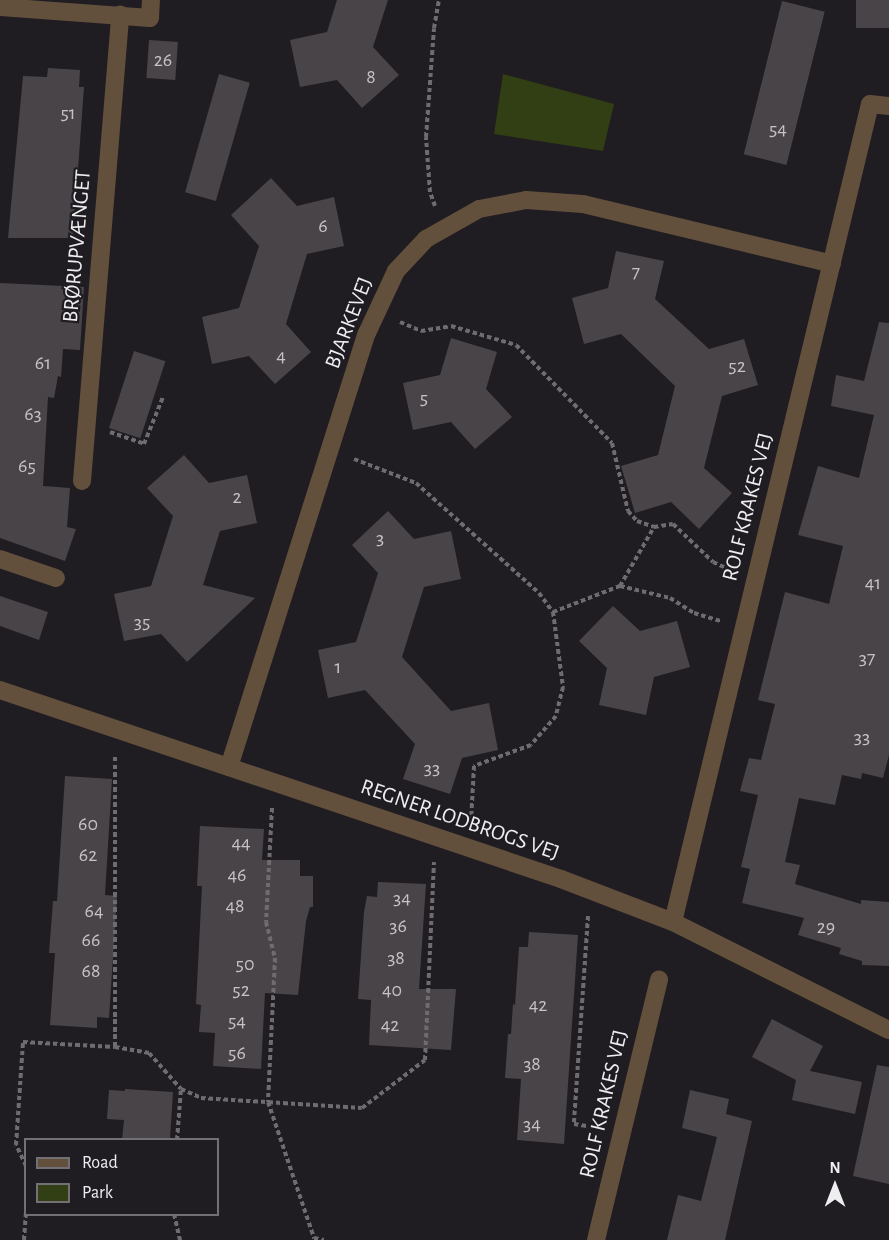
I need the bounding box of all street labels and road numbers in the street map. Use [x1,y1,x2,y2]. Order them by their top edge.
street label: BRØRUPVÆNGET [57,168,97,324]
street label: BJARKEVEJ [319,273,379,373]
street label: ROLF KRAKES VEJ [717,430,779,584]
street label: REGNER LODBROGS VEJ [357,774,563,866]
street label: ROLF KRAKES VEJ [574,1027,634,1181]

